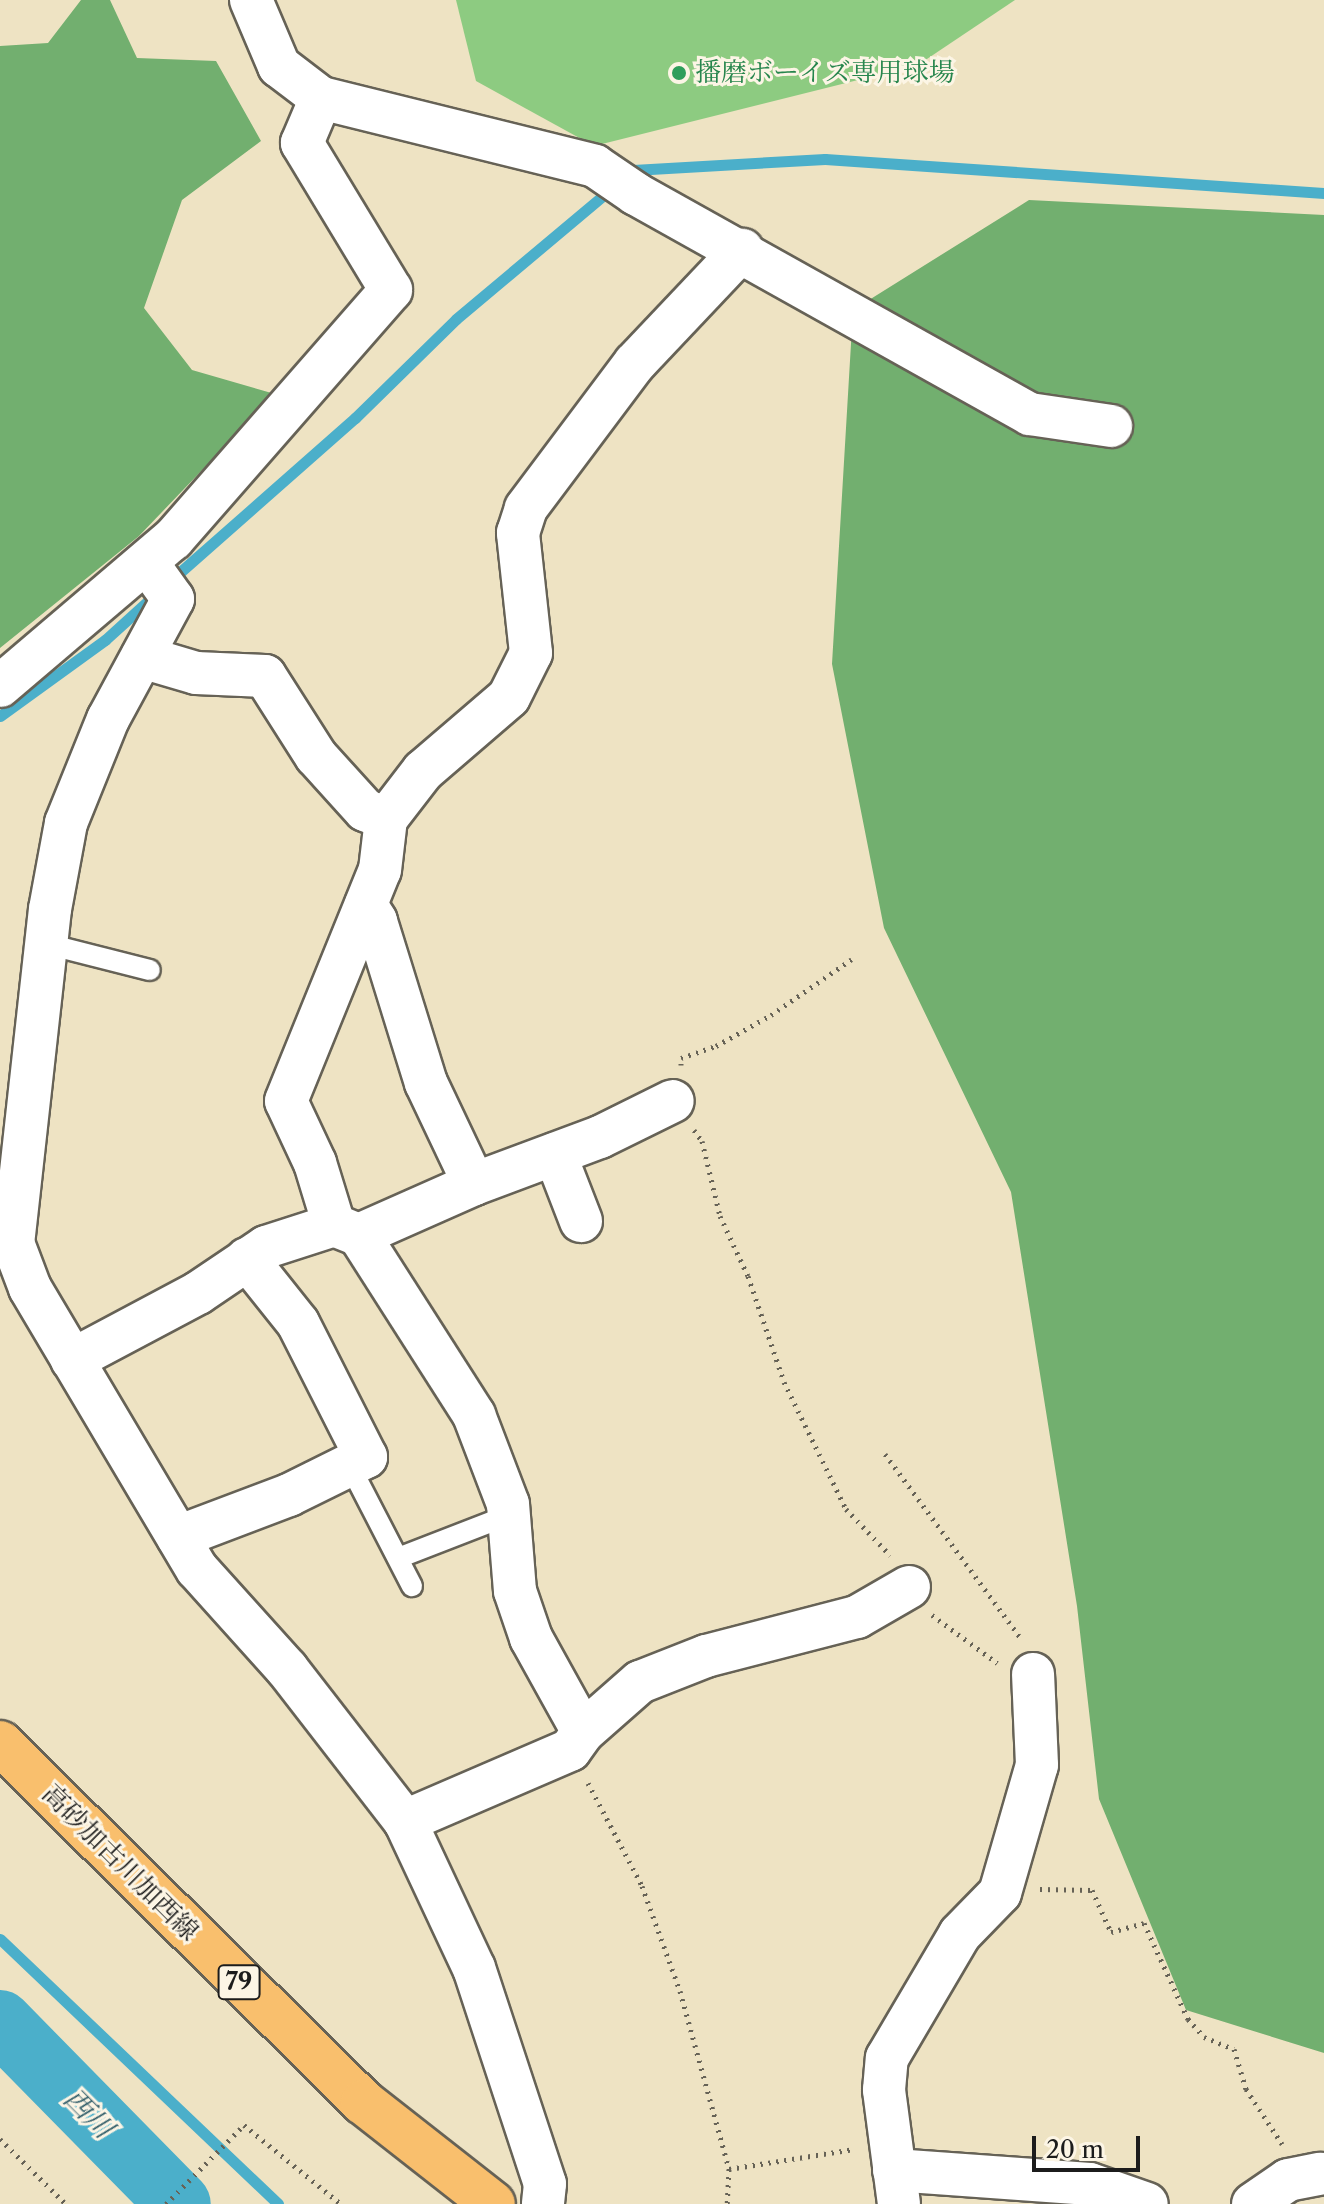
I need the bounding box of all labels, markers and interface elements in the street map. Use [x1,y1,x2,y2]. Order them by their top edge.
place label: 播磨ボーイズ専用球場 [695,57,955,89]
marker: 播磨ボーイズ専用球場 [670,64,688,82]
street label: 高砂加古川加西線 [35,1778,205,1948]
road number: 79 [217,1962,261,2002]
water label: 西川 [57,2081,121,2145]
scale bar [1036,2120,1144,2170]
text: 20 m [1046,2135,1104,2164]

